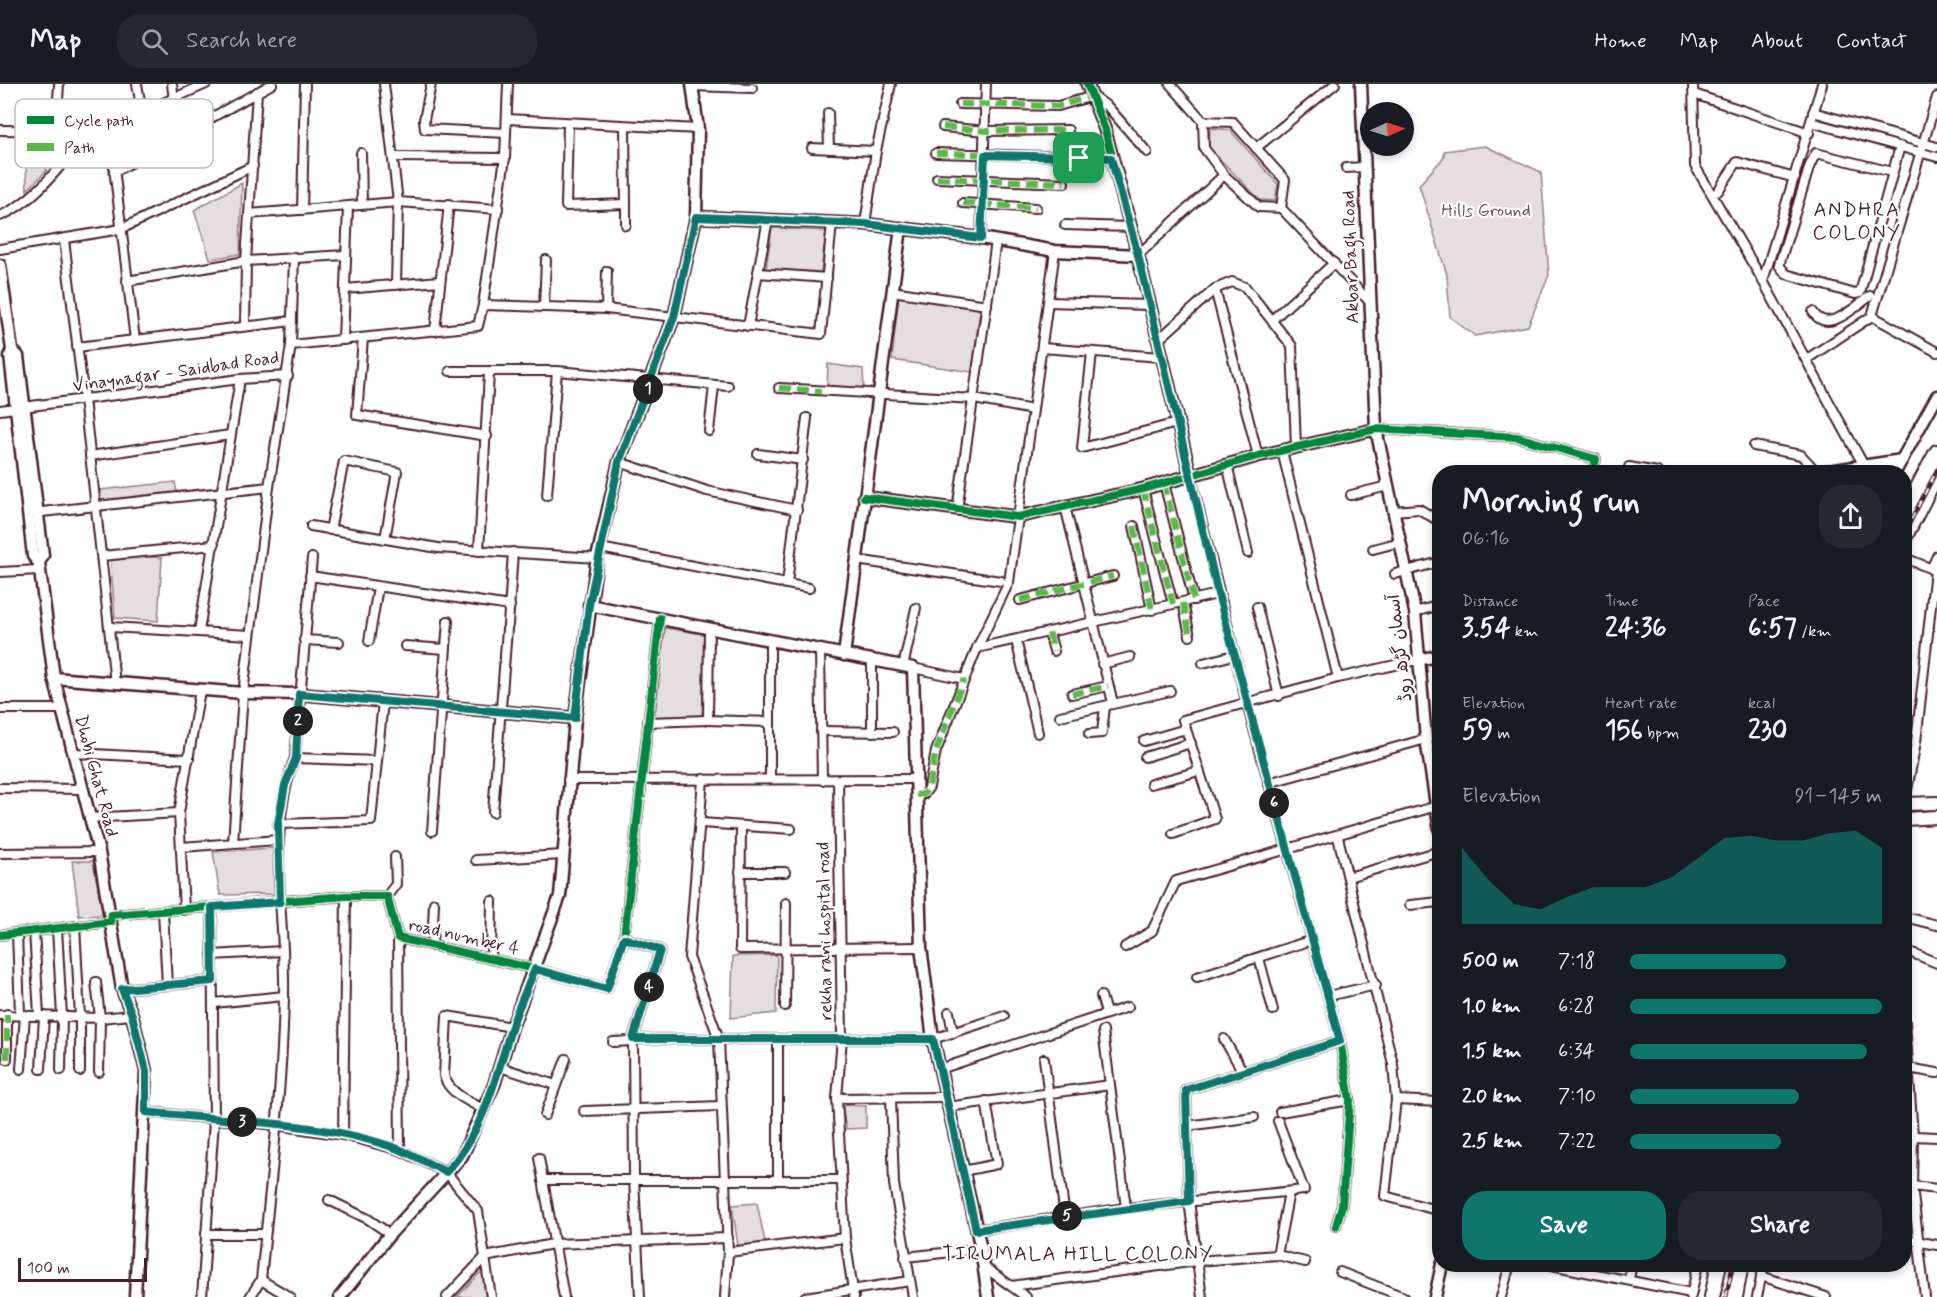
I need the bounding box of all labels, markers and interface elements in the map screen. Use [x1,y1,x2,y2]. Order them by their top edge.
search box [117,14,537,68]
text: Map [30,23,81,60]
icon: search [138,25,171,58]
text: Search here [186,27,297,55]
text: Home [1595,27,1647,55]
text: Map [1680,27,1718,55]
text: About [1751,27,1803,55]
text: Contact [1836,27,1907,55]
legend [15,99,213,168]
north arrow [1360,102,1414,156]
map controls [1360,102,1414,156]
text: Cycle path [64,111,134,132]
pin [1053,132,1104,183]
text: Path [64,138,95,159]
icon: arrive [1062,141,1095,174]
street label: Akbar Bagh Road [1337,190,1367,324]
district label: ANDHRA COLONY [1813,197,1901,247]
park label: Hills Ground [1441,199,1531,223]
street label: Vinaynagar - Saidbad Road [71,346,281,400]
pin: 1 [633,374,663,404]
text: 1 [644,378,652,399]
text: Morning run [1462,480,1640,524]
button: share [1819,485,1882,548]
text: 06:16 [1462,525,1510,552]
street label: آسمان گڑھ روڈ [1381,591,1419,703]
text: Distance [1462,591,1518,612]
text: Time [1605,591,1639,612]
text: Pace [1748,591,1780,612]
text: 3.54 [1462,612,1511,646]
text: 24:36 [1605,612,1667,646]
text: 6:57 [1748,612,1797,646]
text: km [1511,621,1538,642]
text: /km [1797,621,1832,642]
text: Elevation [1462,693,1525,714]
text: Heart rate [1605,693,1677,714]
text: kcal [1748,693,1775,714]
pin: 2 [283,706,313,736]
text: 2 [294,710,302,731]
street label: Dhobi Ghat Road [68,712,124,840]
text: 59 [1462,714,1493,748]
text: 156 [1605,714,1643,748]
text: 230 [1748,714,1787,748]
text: m [1493,723,1510,744]
text: bpm [1643,723,1679,744]
text: Elevation [1462,783,1541,810]
text: 91–145 m [1795,783,1882,810]
pin: 6 [1259,788,1289,818]
text: 6 [1270,792,1278,813]
street label: rekha rani hospital road [811,842,839,1020]
street label: road number 4 [406,913,522,961]
text: 500 m [1462,948,1519,975]
text: 7:18 [1558,948,1595,975]
pin: 4 [634,972,664,1002]
text: 4 [644,976,654,997]
text: 1.0 km [1462,993,1521,1020]
text: 6:28 [1558,993,1594,1020]
text: 1.5 km [1462,1038,1522,1065]
text: 6:34 [1558,1038,1595,1065]
text: 2.0 km [1462,1083,1522,1110]
text: 7:10 [1558,1083,1596,1110]
pin: 3 [227,1107,257,1137]
text: 3 [238,1111,246,1132]
text: 2.5 km [1462,1128,1523,1155]
text: 7:22 [1558,1128,1596,1155]
button: Save [1462,1191,1666,1260]
button: Share [1678,1191,1882,1260]
pin: 5 [1052,1201,1082,1231]
text: 5 [1062,1205,1072,1226]
district label: TIRUMALA HILL COLONY [942,1241,1214,1268]
scale bar [18,1255,147,1282]
text: 100 m [27,1258,70,1279]

